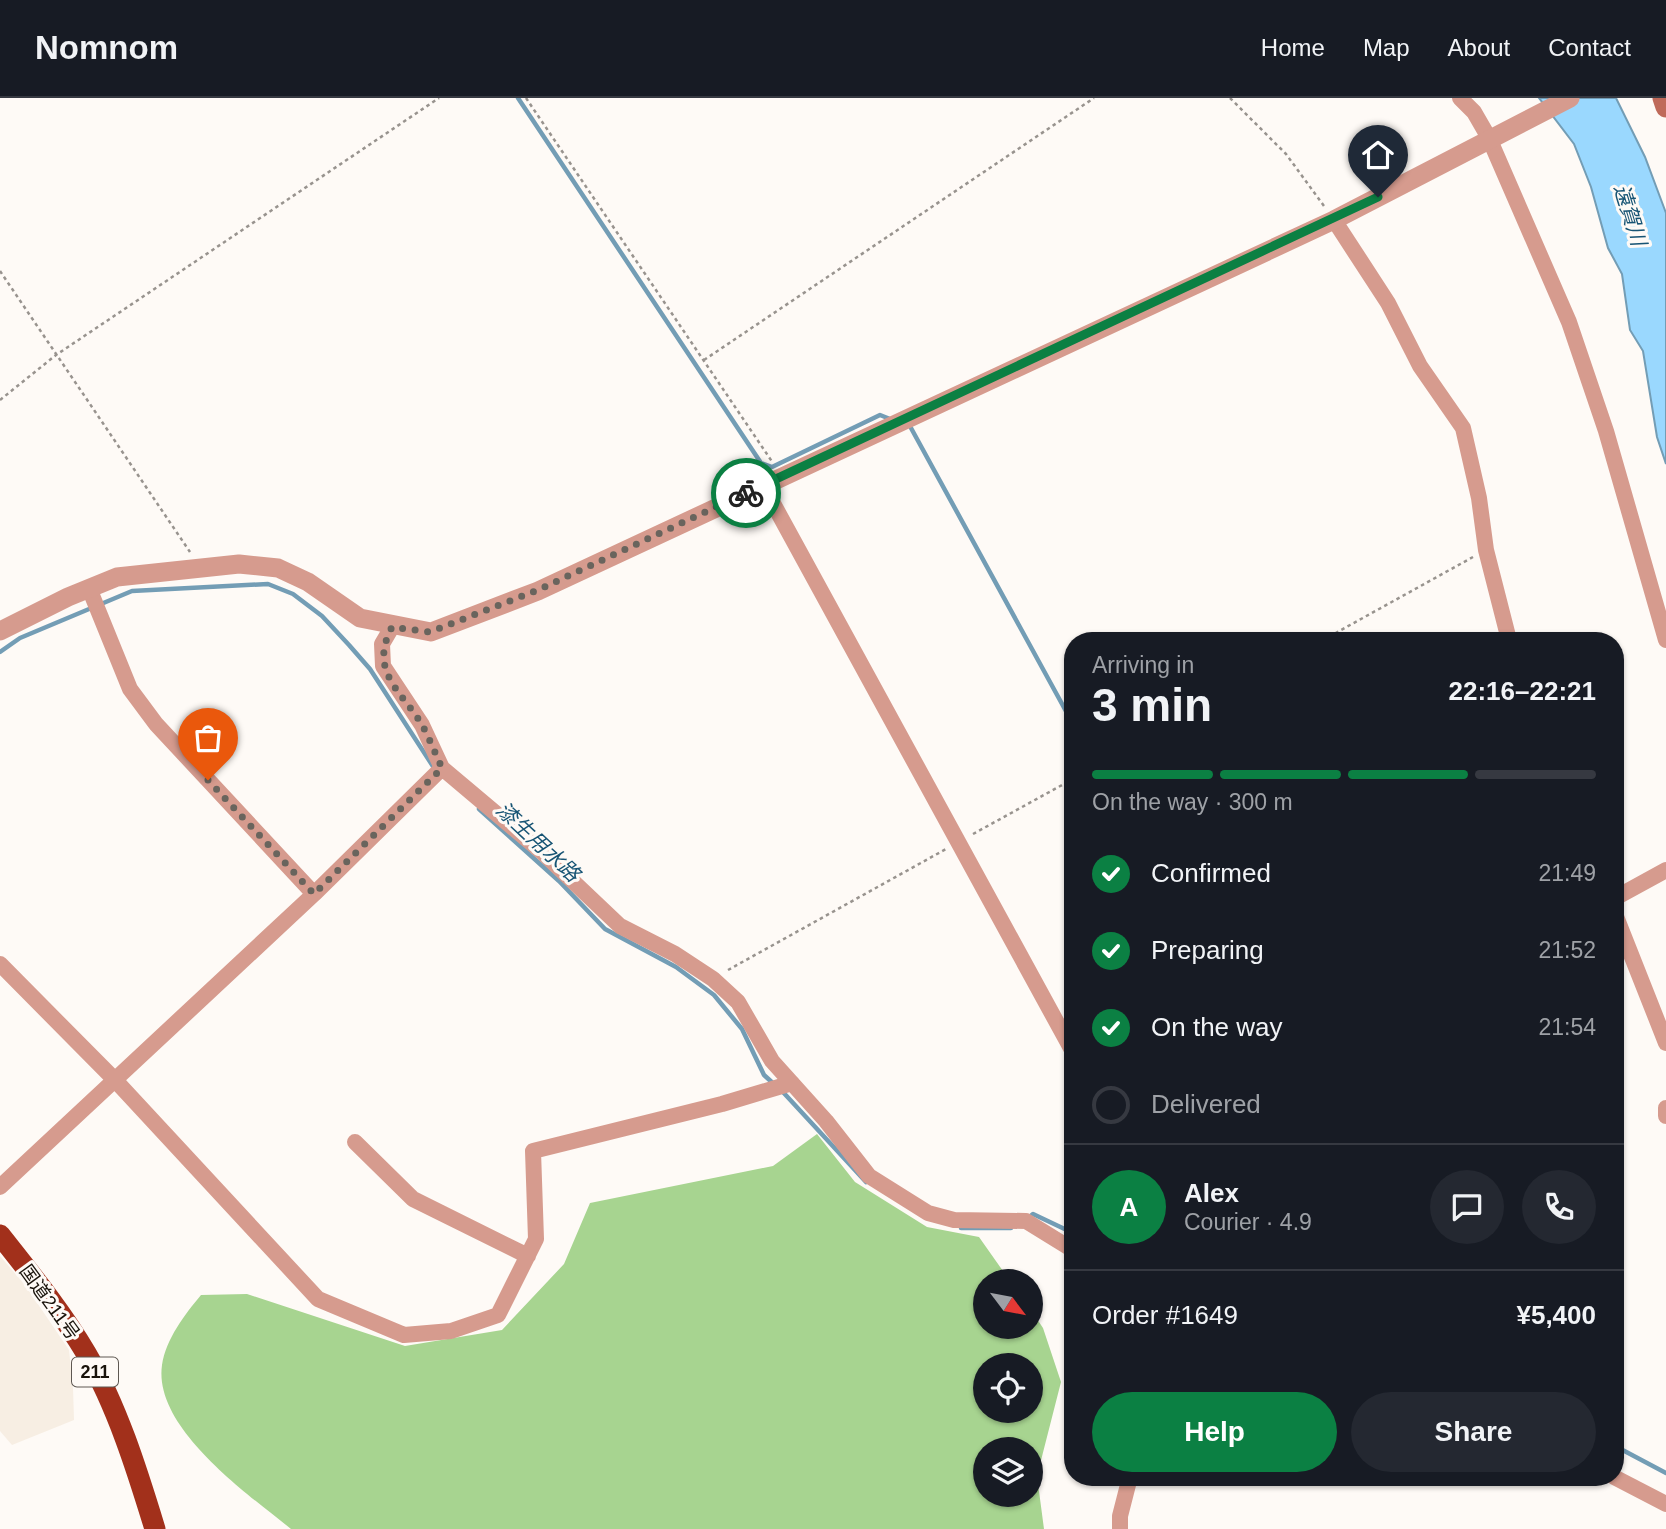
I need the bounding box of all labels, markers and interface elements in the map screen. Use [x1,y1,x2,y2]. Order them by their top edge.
text: Nomnom [35,29,178,66]
text: Home [1261,34,1325,61]
text: Map [1363,34,1410,61]
text: About [1448,34,1510,61]
text: Contact [1548,34,1631,61]
pin [1348,125,1408,197]
icon: home [1359,136,1397,174]
water label: 遠賀川 [1610,181,1651,250]
courier [711,458,781,528]
icon: bike [727,474,765,512]
text: Arriving in [1092,652,1194,678]
text: 22:16–22:21 [1449,676,1596,706]
text: 3 min [1092,679,1212,731]
pin [178,708,238,780]
icon: bag [189,719,227,757]
text: On the way · 300 m [1092,789,1293,815]
water label: 漆生用水路 [492,797,586,887]
icon: check [1092,855,1130,893]
text: Confirmed [1151,858,1271,888]
text: 21:49 [1538,860,1596,886]
icon: check [1092,932,1130,970]
text: Preparing [1151,935,1264,965]
text: 21:52 [1538,937,1596,963]
icon: check [1092,1009,1130,1047]
text: On the way [1151,1012,1283,1042]
text: 21:54 [1538,1014,1596,1040]
text: Delivered [1151,1089,1261,1119]
button: chat [1430,1170,1504,1244]
button: phone [1522,1170,1596,1244]
text: Alex [1184,1178,1239,1208]
text: A [1120,1192,1138,1222]
text: Courier · 4.9 [1184,1209,1312,1235]
street label: 国道211号 [15,1261,84,1344]
north arrow [973,1269,1043,1339]
map controls [973,1269,1043,1507]
text: Order #1649 [1092,1300,1238,1330]
text: ¥5,400 [1516,1300,1596,1330]
button: locate [973,1353,1043,1423]
road number: 211 [72,1358,118,1386]
button: Help [1092,1392,1337,1472]
button: Share [1351,1392,1596,1472]
button: layers [973,1437,1043,1507]

